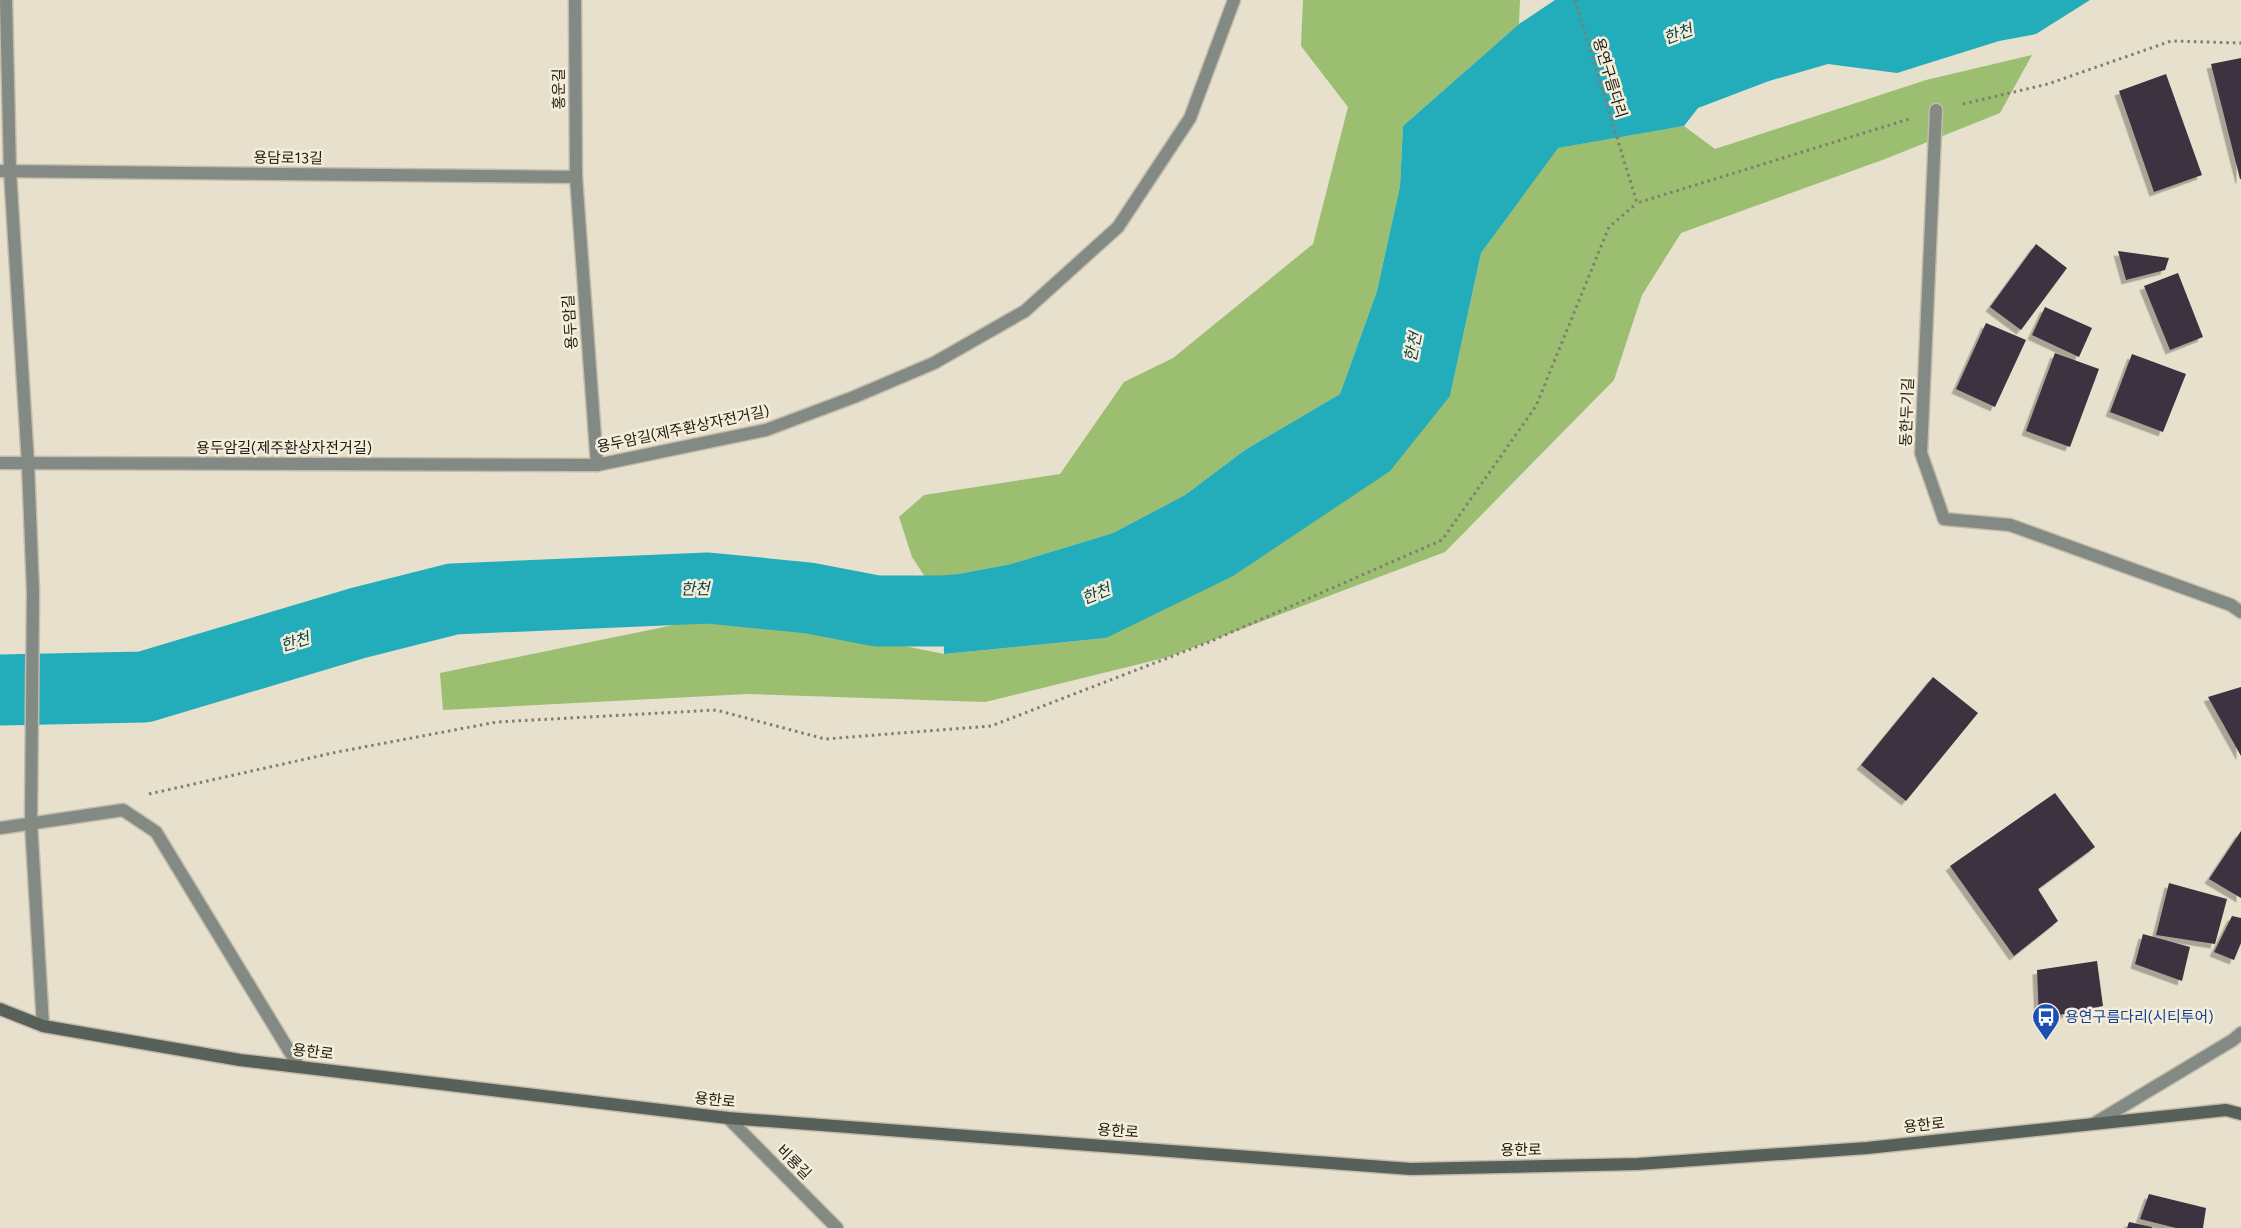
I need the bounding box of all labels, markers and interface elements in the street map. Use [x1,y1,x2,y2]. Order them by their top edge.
water label: 한천 [1661,19,1697,48]
street label: 용연구름다리 [1589,36,1631,120]
street label: 홍운길 [550,68,568,110]
street label: 용담로13길 [253,148,323,168]
street label: 용두암길 [559,294,581,350]
water label: 한천 [1401,329,1426,363]
street label: 동한두기길 [1897,377,1917,447]
street label: 용두암길(제주환상자전거길) [595,402,771,456]
street label: 용두암길(제주환상자전거길) [196,439,372,457]
water label: 한천 [680,579,712,599]
water label: 한천 [1079,579,1115,608]
water label: 한천 [278,628,314,655]
bus stop icon: 용연구름다리(시티투어) [2031,1002,2061,1041]
place label: 용연구름다리(시티투어) [2065,1008,2214,1026]
street label: 용한로 [291,1041,335,1063]
street label: 용한로 [693,1089,737,1111]
street label: 용한로 [1902,1114,1946,1136]
street label: 용한로 [1097,1121,1139,1141]
street label: 비룡길 [773,1141,815,1183]
street label: 용한로 [1500,1141,1542,1159]

